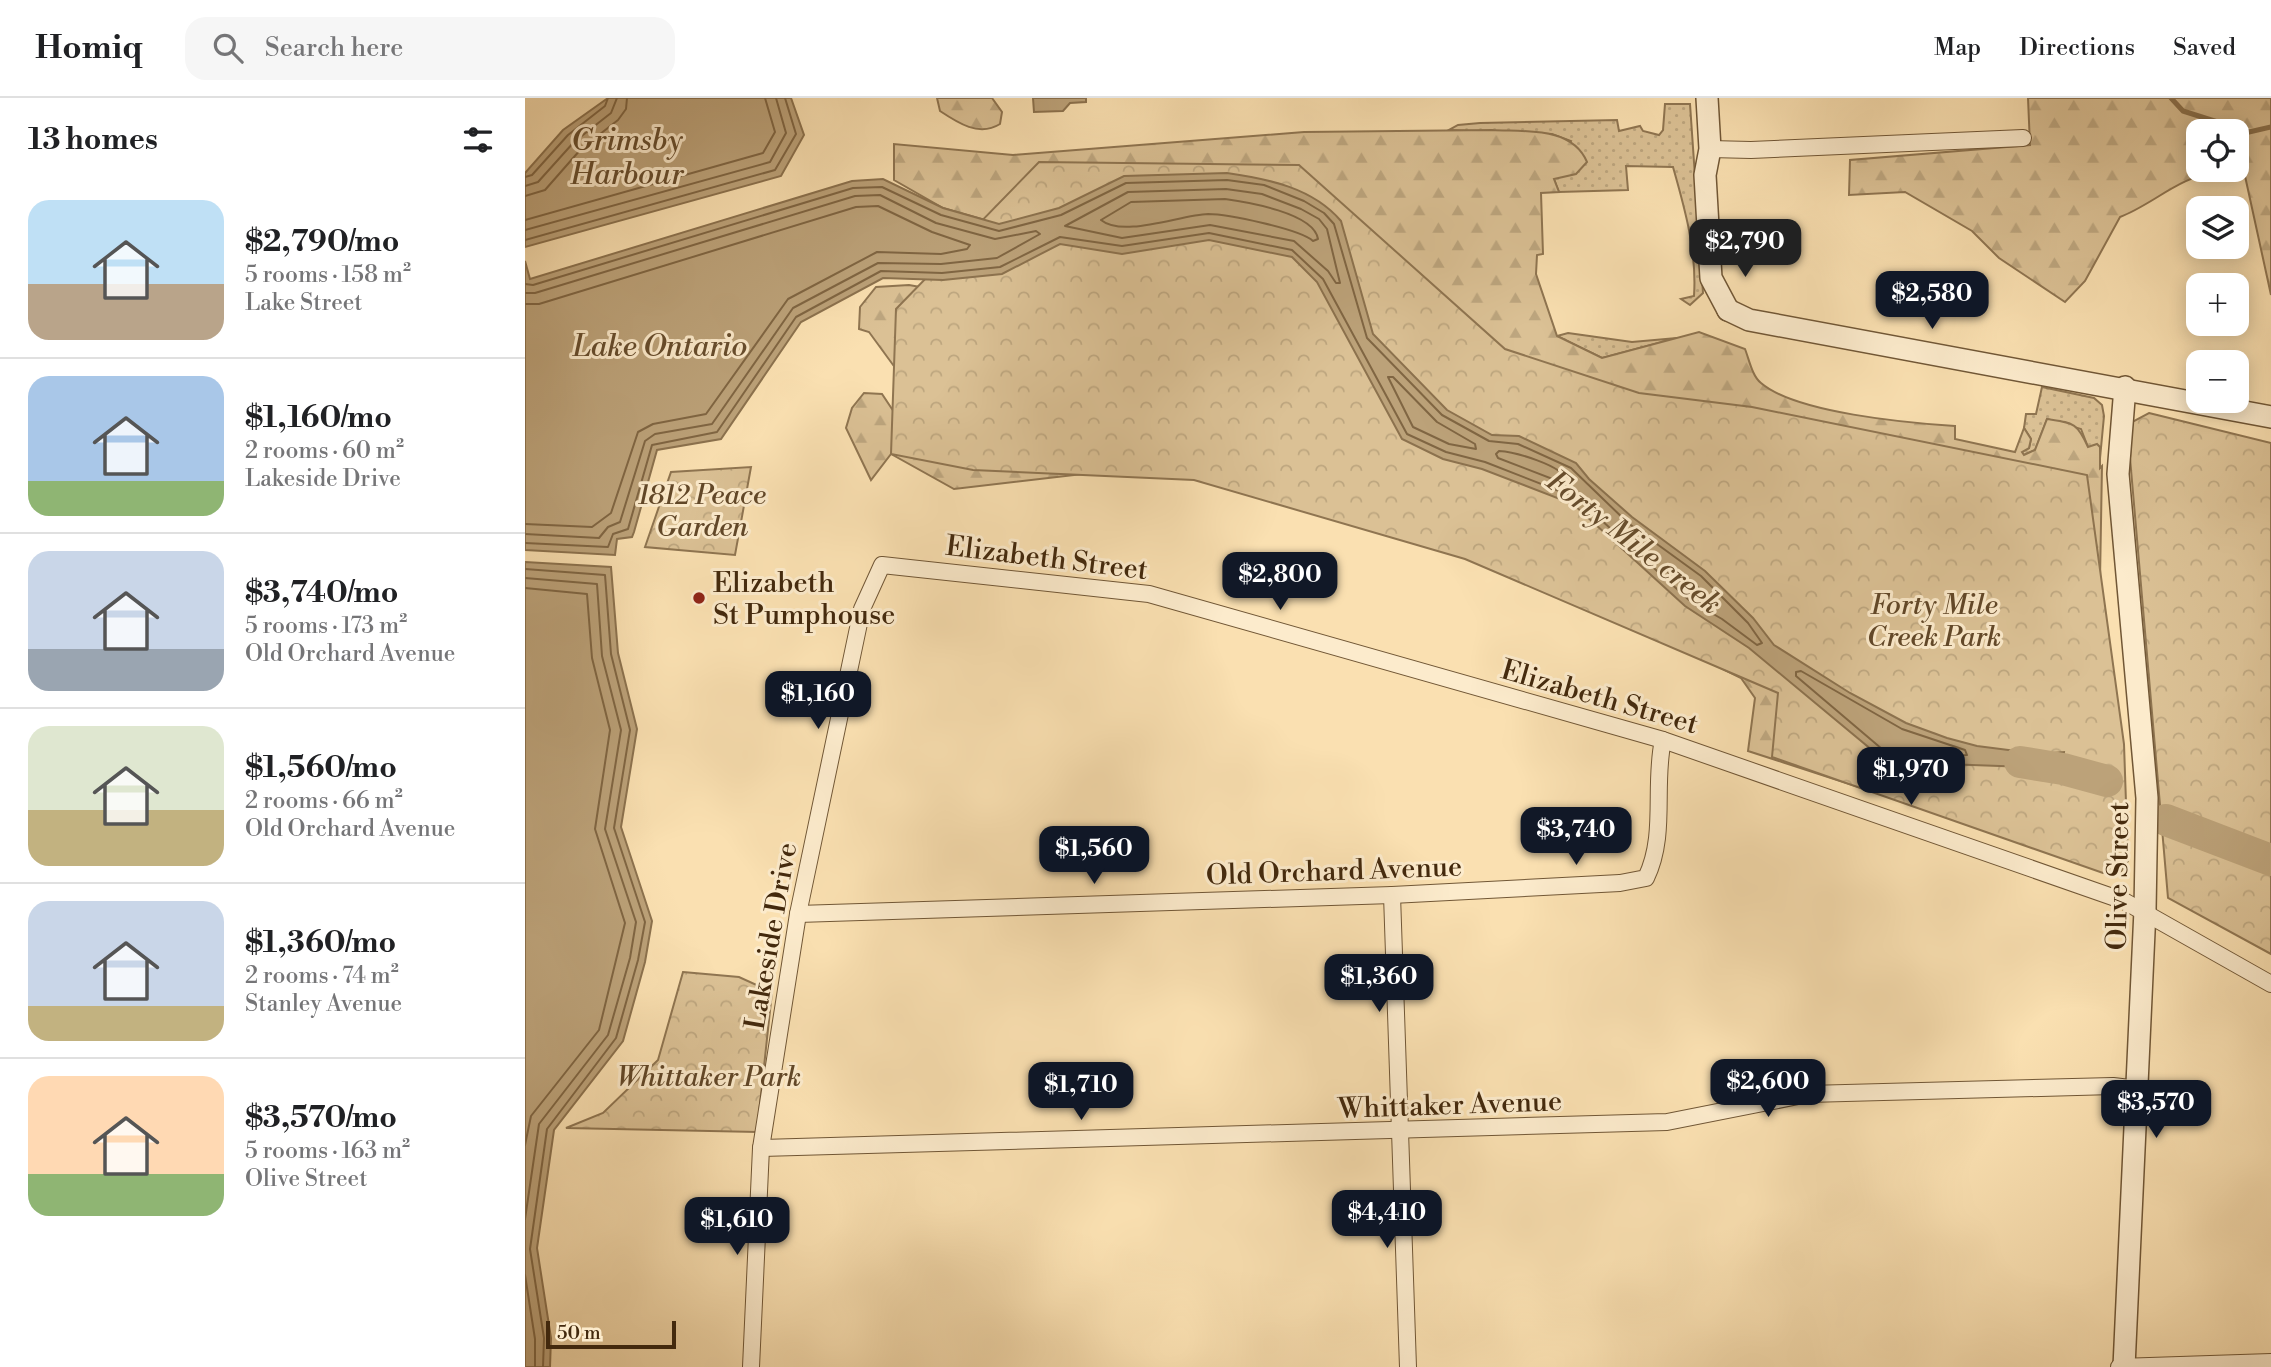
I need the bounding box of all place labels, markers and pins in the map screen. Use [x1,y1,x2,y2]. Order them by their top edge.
pin: $2,790 [1688,220,1802,279]
pin: $2,580 [1875,272,1989,331]
pin: $2,800 [1223,552,1337,612]
place label: Elizabeth St Pumphouse [713,566,895,633]
marker: Elizabeth St Pumphouse [691,590,707,606]
pin: $1,160 [761,672,875,731]
pin: $1,970 [1854,748,1968,807]
pin: $3,740 [1519,808,1633,867]
pin: $1,560 [1037,826,1151,886]
pin: $1,360 [1322,954,1436,1014]
pin: $2,600 [1711,1060,1825,1119]
pin: $1,710 [1024,1062,1138,1122]
pin: $3,570 [2099,1080,2213,1140]
pin: $4,410 [1330,1190,1444,1250]
pin: $1,610 [680,1198,794,1257]

